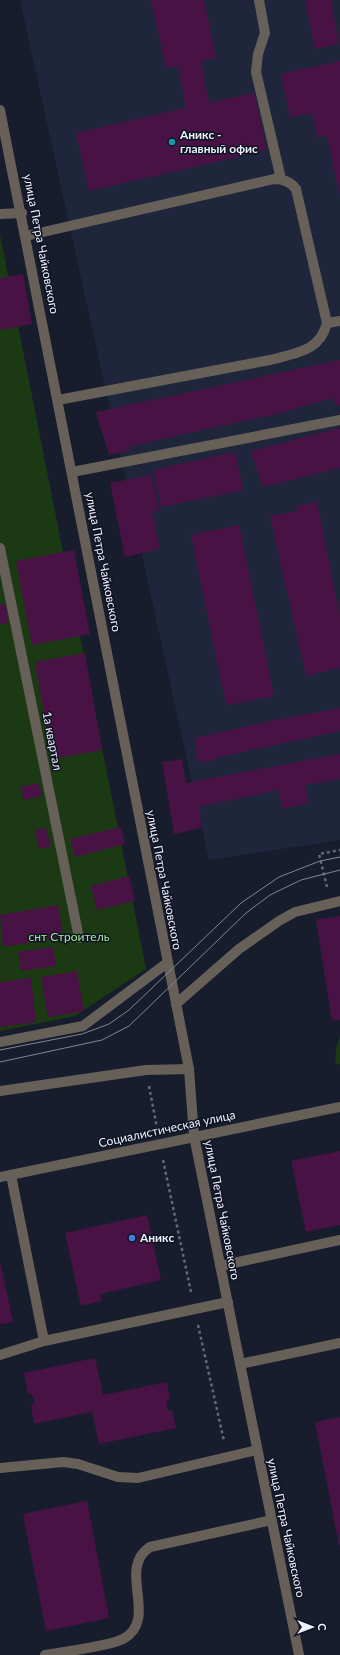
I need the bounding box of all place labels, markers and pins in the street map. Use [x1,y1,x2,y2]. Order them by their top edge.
place label: Аникс - главный офис [179,127,258,156]
marker: Аникс - главный офис [167,137,177,147]
place label: Аникс [139,1230,174,1245]
marker: Аникс [127,1233,137,1243]

